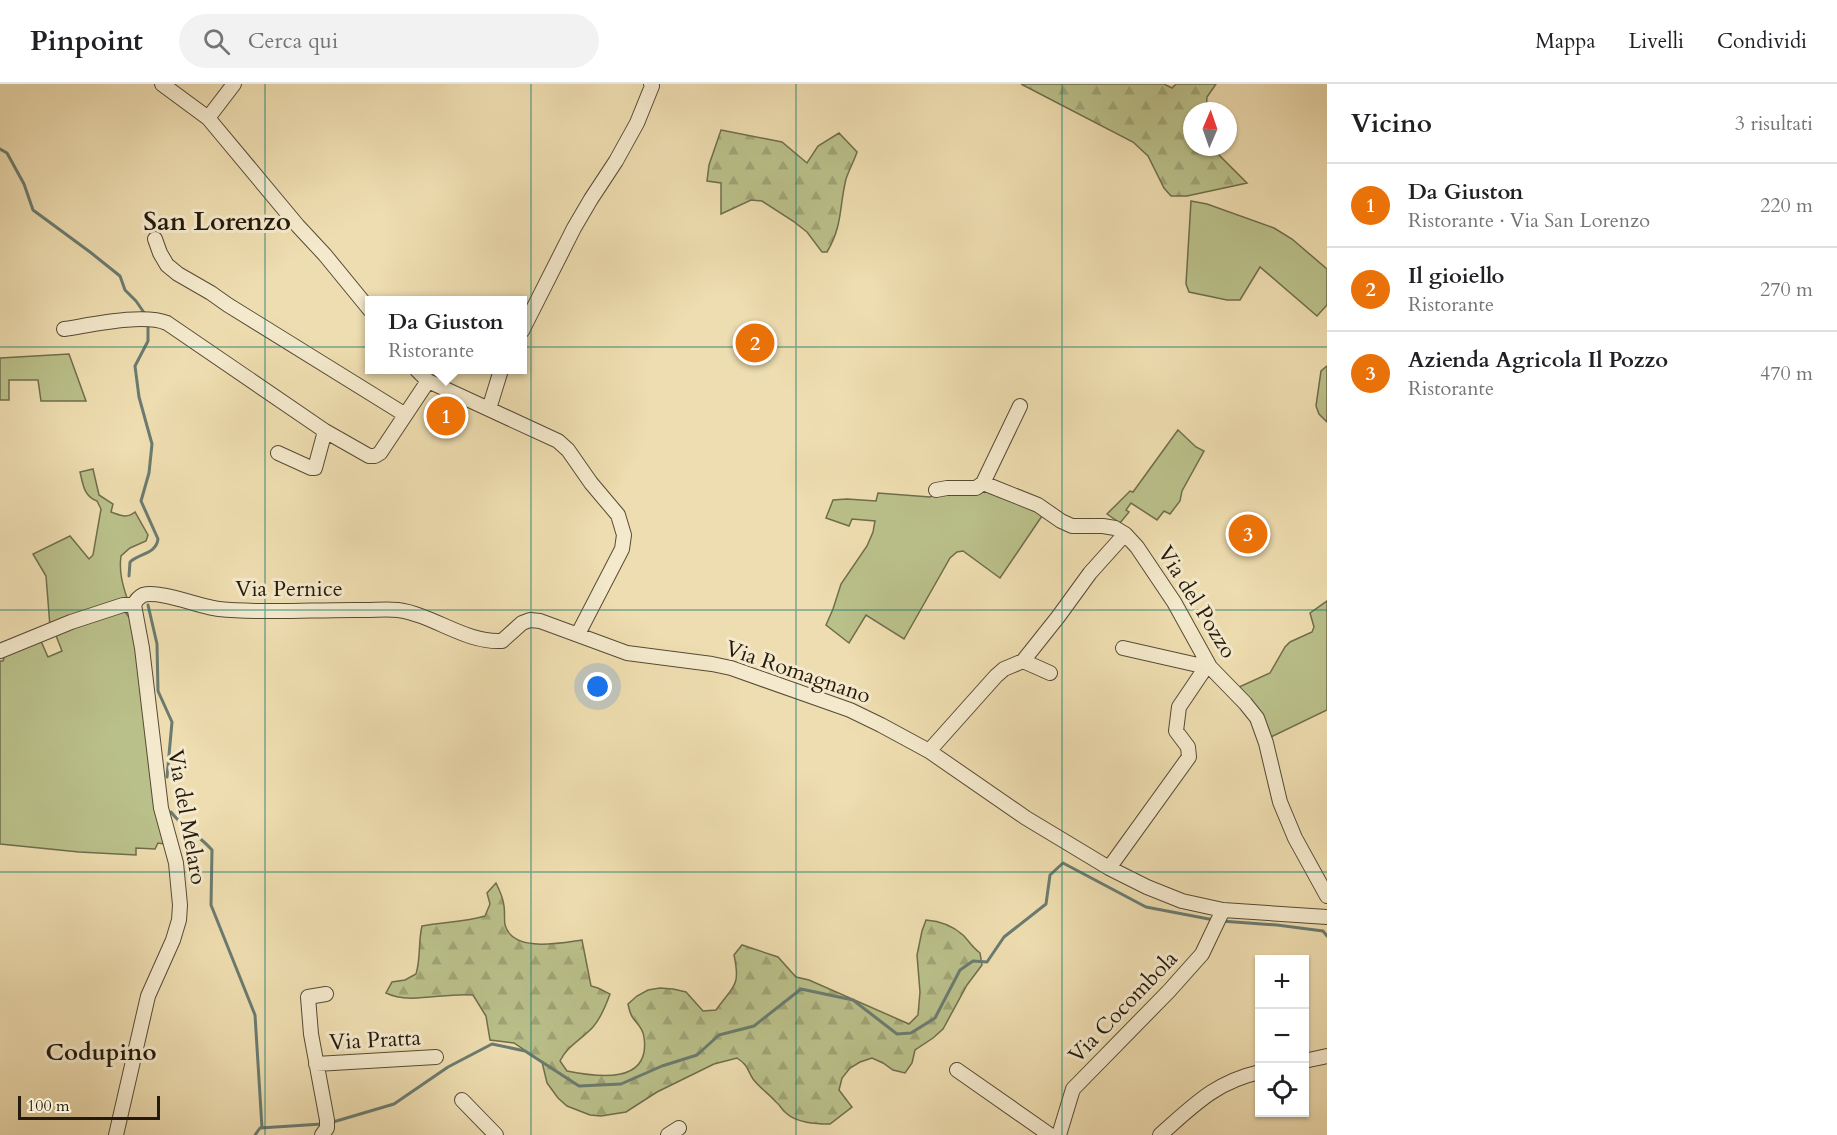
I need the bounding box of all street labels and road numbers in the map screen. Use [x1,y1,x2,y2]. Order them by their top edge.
street label: Via del Pozzo [1151,540,1244,664]
street label: Via Pernice [235,574,343,604]
street label: Via Romagnano [721,633,875,711]
street label: Via del Melaro [160,747,214,887]
street label: Via Cocombola [1062,944,1185,1070]
street label: Via Pratta [328,1023,422,1057]

